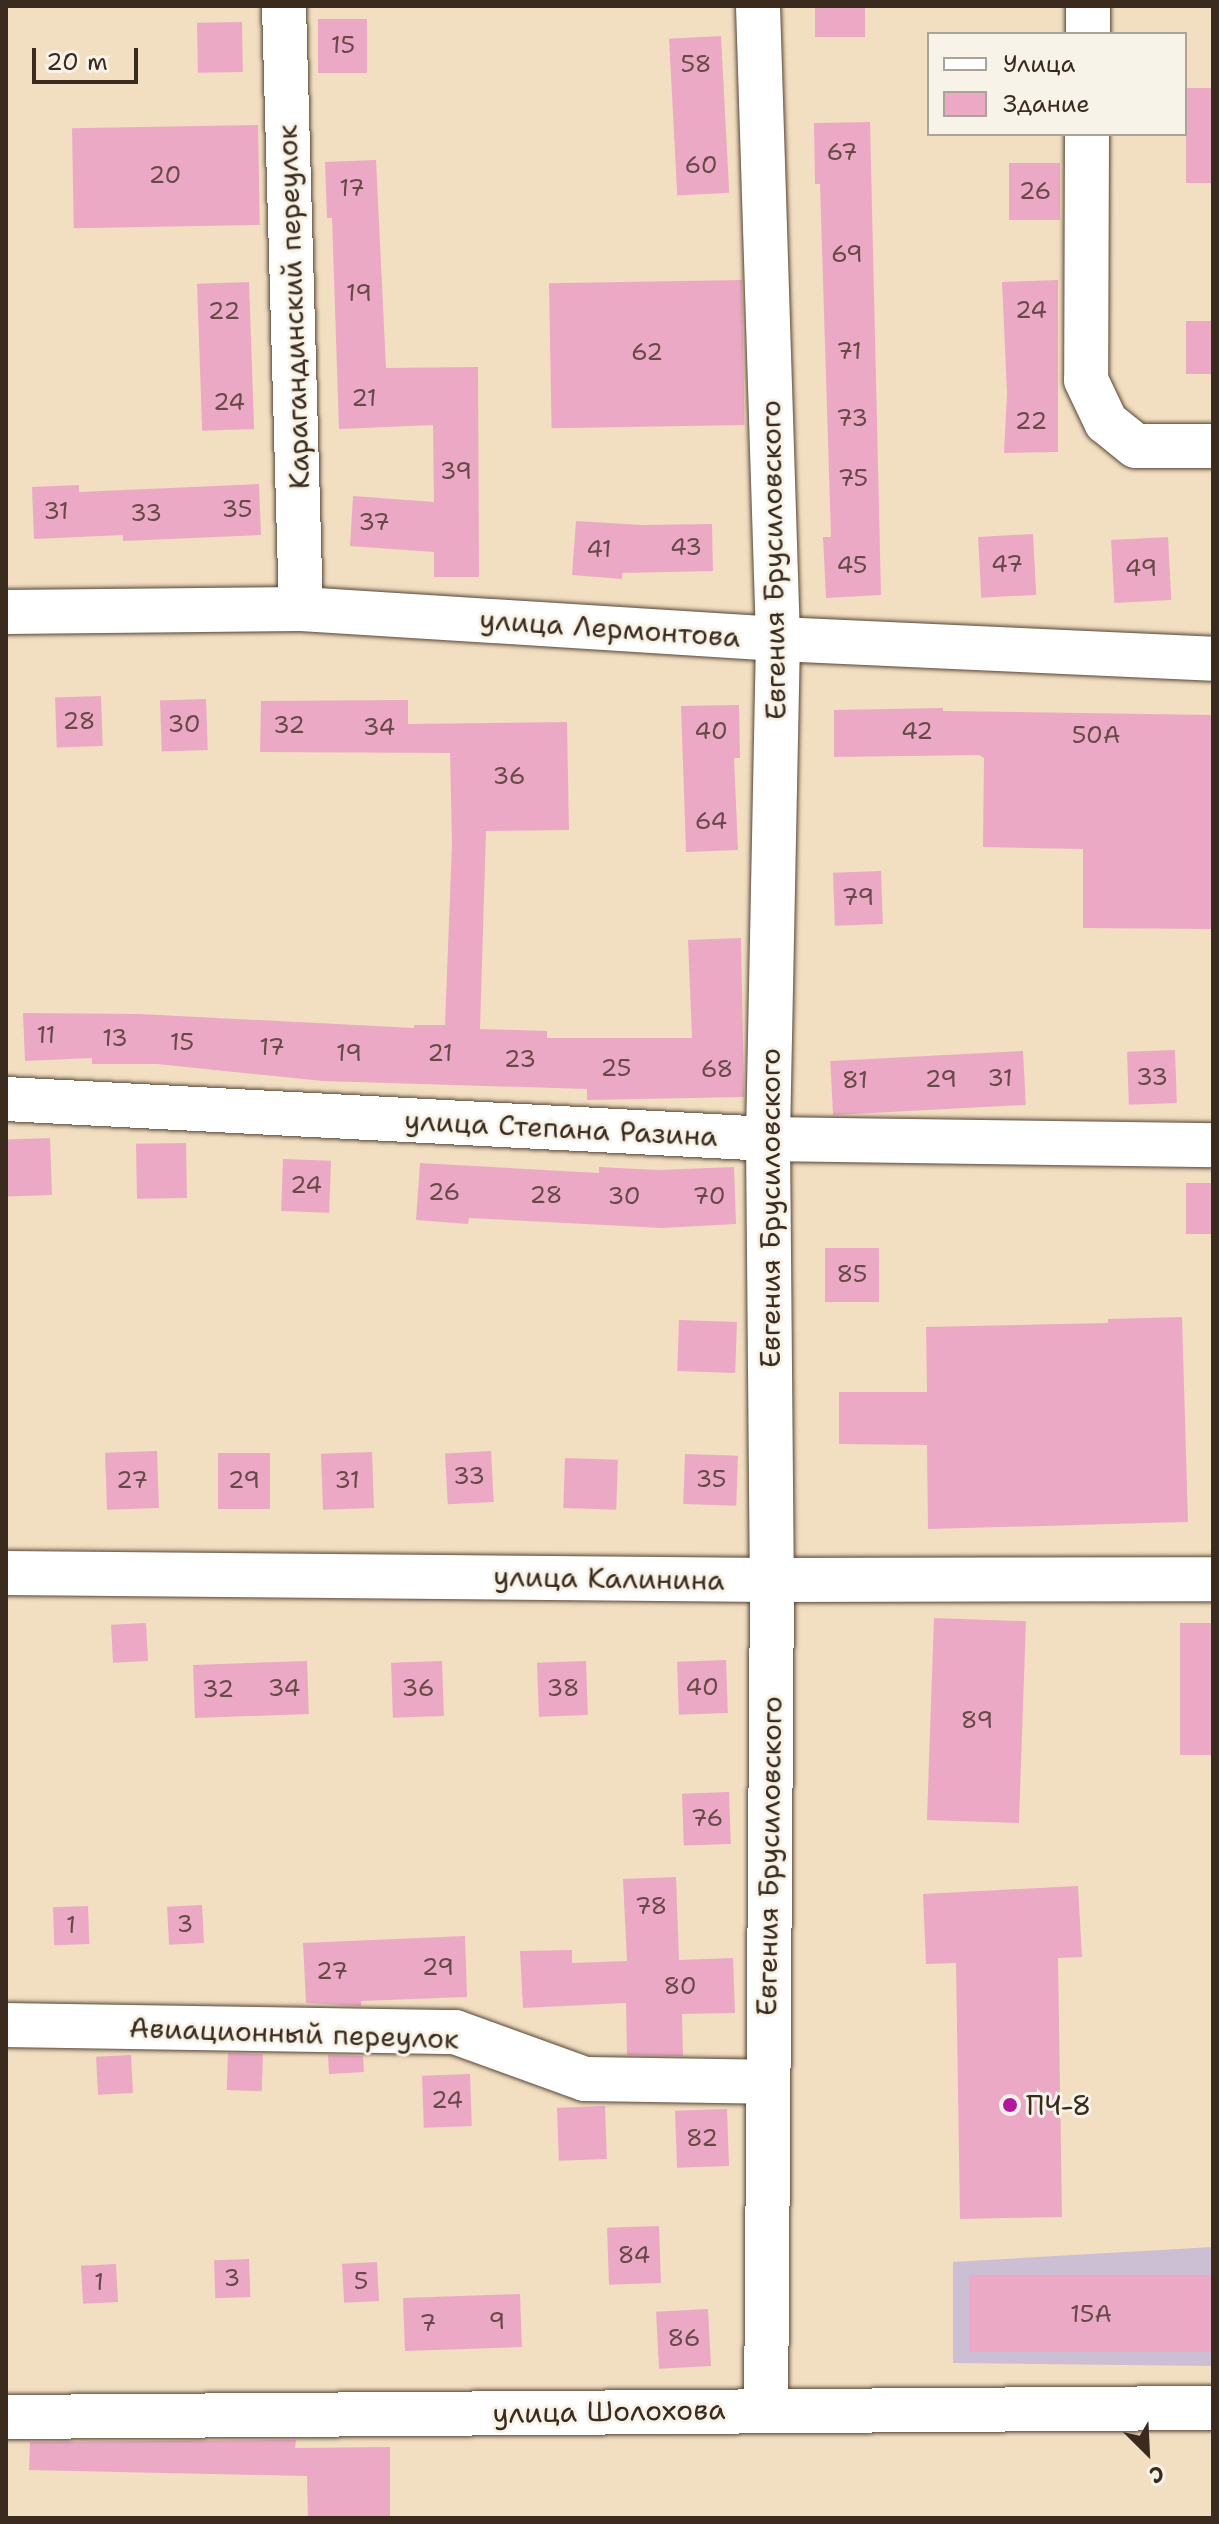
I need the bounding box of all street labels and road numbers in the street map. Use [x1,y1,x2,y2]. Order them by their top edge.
street label: Карагандинский переулок [270,124,316,490]
street label: Евгения Брусиловского [753,400,793,720]
street label: улица Лермонтова [478,602,742,654]
street label: Евгения Брусиловского [753,1048,787,1368]
street label: улица Степана Разина [403,1103,719,1153]
street label: улица Калинина [493,1559,725,1597]
street label: Евгения Брусиловского [749,1696,789,2016]
street label: Авиационный переулок [128,2010,460,2056]
street label: улица Шолохова [492,2392,726,2430]

